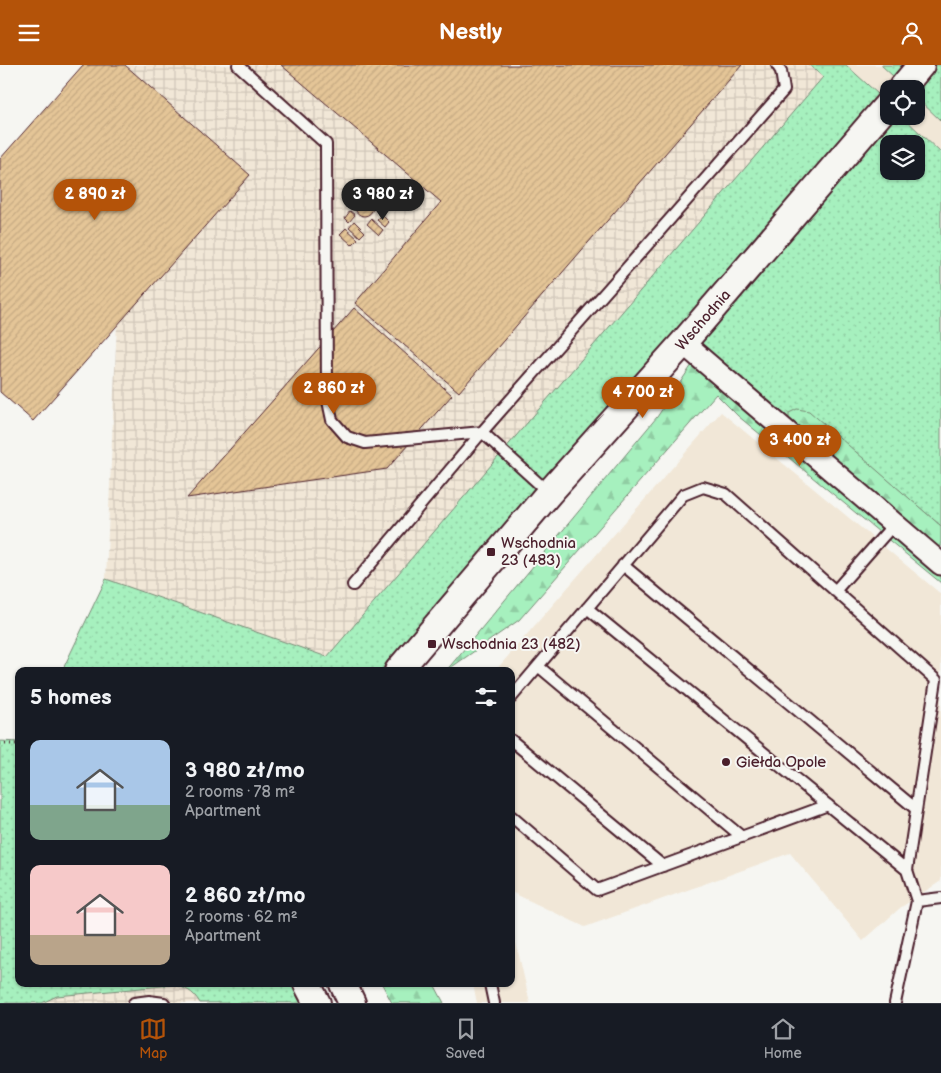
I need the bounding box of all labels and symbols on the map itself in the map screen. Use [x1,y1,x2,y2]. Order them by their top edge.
pin: 2 890 zł [43,179,147,221]
pin: 3 980 zł [331,179,435,221]
street label: Wschodnia [672,286,735,355]
pin: 2 860 zł [282,373,386,415]
pin: 4 700 zł [591,377,695,419]
pin: 3 400 zł [748,425,852,467]
place label: Wschodnia 23 (483) [501,534,576,570]
marker: Wschodnia 23 (483) [485,546,497,558]
place label: Wschodnia 23 (482) [442,635,581,654]
marker: Wschodnia 23 (482) [426,638,438,650]
place label: Giełda Opole [736,753,826,772]
marker: Giełda Opole [720,756,732,768]

